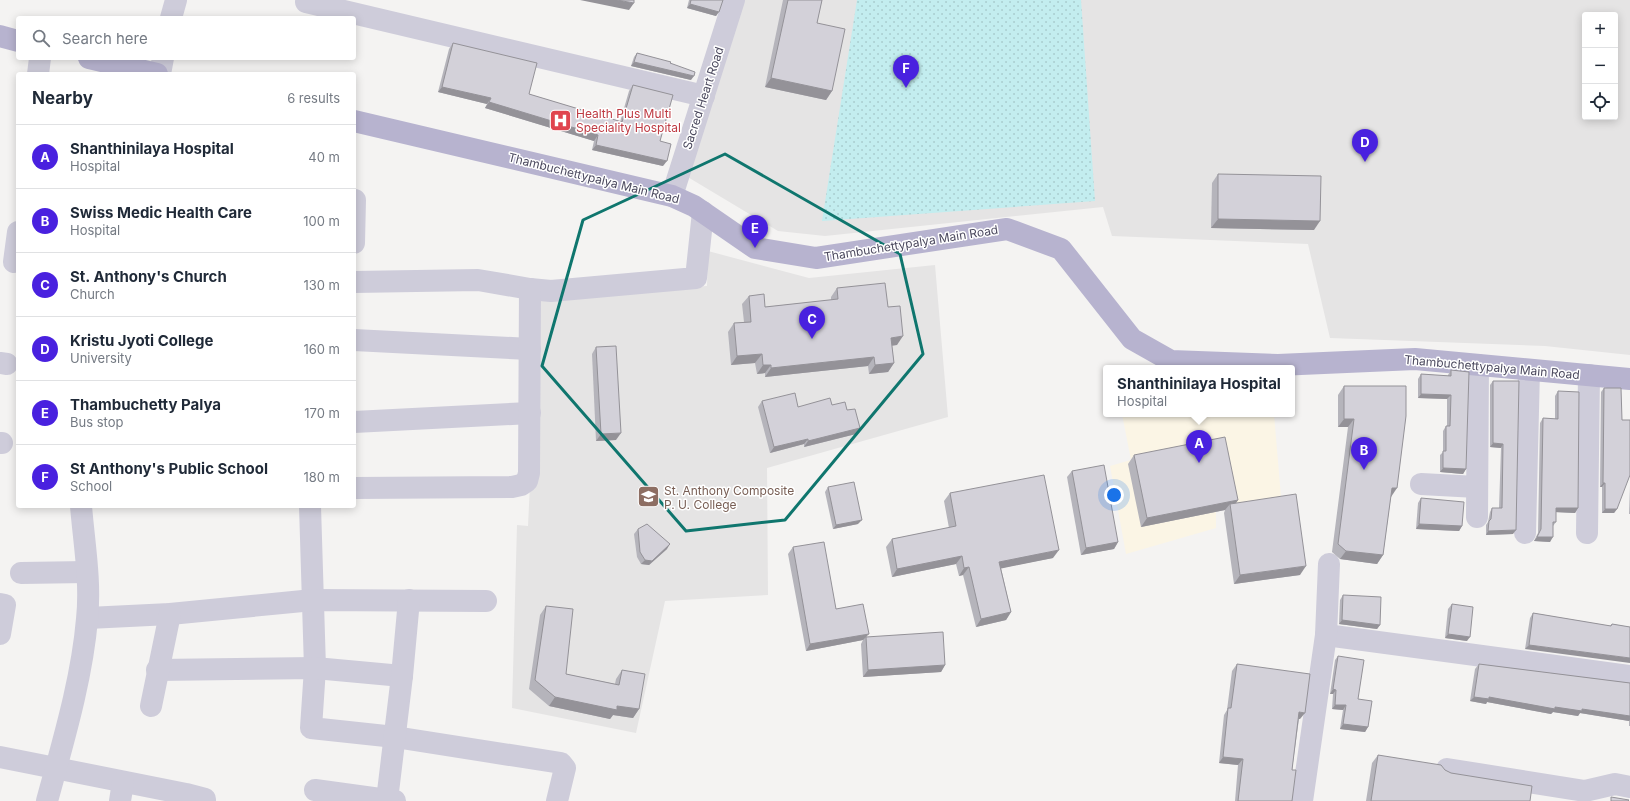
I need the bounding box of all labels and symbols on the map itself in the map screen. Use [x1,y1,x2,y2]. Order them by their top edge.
street label: Sacred Heart Road [679,45,727,151]
pin: F [893,55,919,88]
place label: Health Plus Multi Speciality Hospital [576,106,681,135]
hospital icon: Health Plus Multi Speciality Hospital [547,107,573,133]
pin: D [1352,129,1378,162]
street label: Thambuchettypalya Main Road [507,149,681,207]
pin: E [742,215,768,248]
street label: Thambuchettypalya Main Road [823,222,999,264]
pin: C [799,306,825,339]
street label: Thambuchettypalya Main Road [1404,352,1580,382]
pin: A [1186,430,1212,463]
pin: B [1351,437,1377,470]
place label: St. Anthony Composite P. U. College [664,483,794,512]
school or university icon: St. Anthony Composite P. U. College [635,484,661,510]
your location [1104,485,1124,505]

